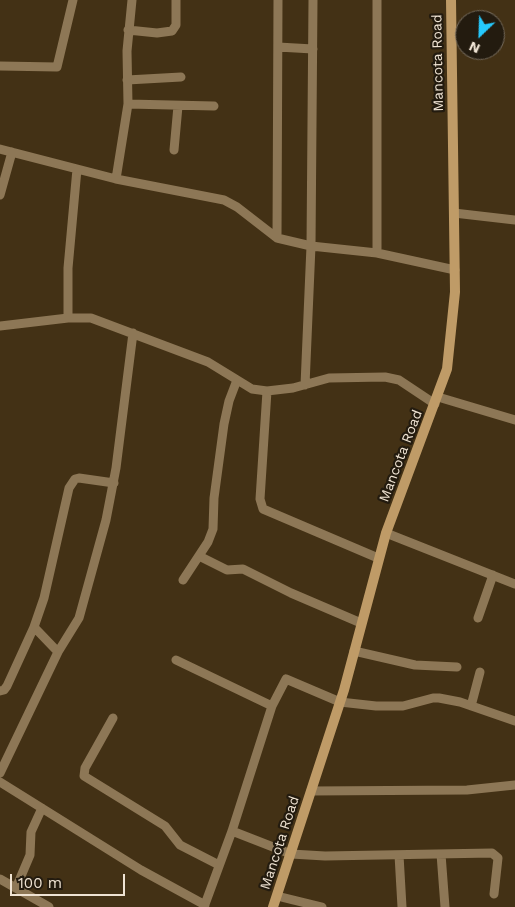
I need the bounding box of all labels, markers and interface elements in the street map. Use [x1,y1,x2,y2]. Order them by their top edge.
north arrow [455,10,505,60]
street label: Mancota Road [429,14,447,112]
text: N [466,38,482,57]
street label: Mancota Road [376,408,426,504]
street label: Mancota Road [257,794,303,892]
scale bar [12,864,128,896]
text: 100 m [18,874,62,892]

